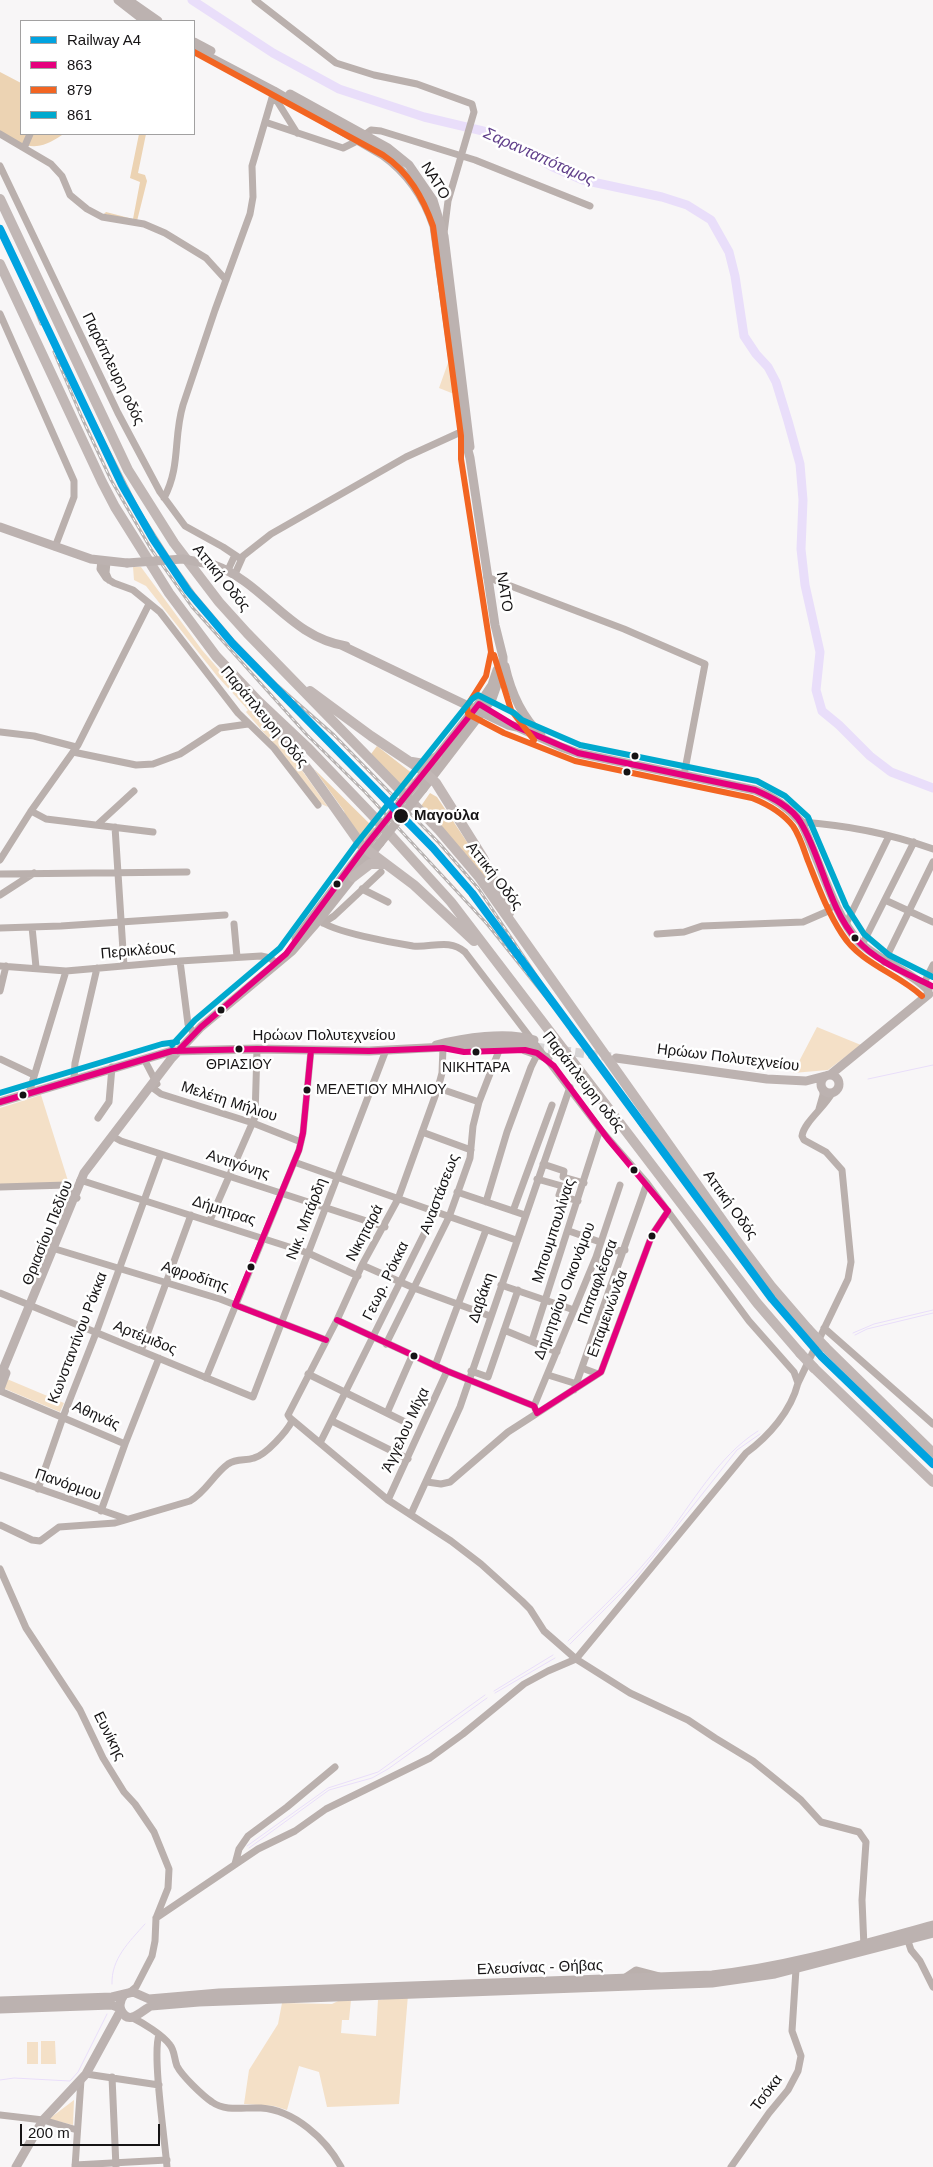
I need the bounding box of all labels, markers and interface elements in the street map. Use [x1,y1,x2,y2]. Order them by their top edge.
legend [20,20,195,135]
text: Railway A4 [67,31,141,48]
text: 863 [67,56,92,73]
text: 879 [67,81,92,98]
text: 861 [67,106,92,123]
water label: Σαρανταπόταμος [481,124,597,190]
street label: ΝΑΤΟ [417,159,453,203]
street label: Παράπλευρη οδός [78,310,148,428]
street label: Αττική Οδός [189,541,253,615]
street label: ΝΑΤΟ [492,571,516,613]
street label: Παράπλευρη Οδός [217,663,311,771]
unlabelled marker [630,751,640,761]
unlabelled marker [622,767,632,777]
marker: Μαγούλα [392,807,410,825]
place label: Μαγούλα [414,807,479,825]
street label: Αττική Οδός [462,839,526,913]
unlabelled marker [332,879,342,889]
unlabelled marker [850,933,860,943]
street label: Περικλέους [100,939,176,963]
unlabelled marker [216,1005,226,1015]
street label: Ηρώων Πολυτεχνείου [252,1027,396,1045]
street label: Παράπλευρη οδός [538,1028,628,1136]
street label: Ηρώων Πολυτεχνείου [656,1040,800,1076]
marker: ΘΡΙΑΣΙΟΥ [234,1044,244,1054]
marker: ΝΙΚΗΤΑΡΑ [471,1047,481,1057]
place label: ΘΡΙΑΣΙΟΥ [206,1057,272,1073]
place label: ΝΙΚΗΤΑΡΑ [442,1060,510,1076]
street label: Μελέτη Μήλιου [179,1078,279,1126]
place label: ΜΕΛΕΤΙΟΥ ΜΗΛΙΟΥ [316,1082,447,1098]
marker: ΜΕΛΕΤΙΟΥ ΜΗΛΙΟΥ [302,1085,312,1095]
unlabelled marker [18,1090,28,1100]
street label: Αντιγόνης [204,1146,272,1184]
street label: Αναστάσεως [416,1151,464,1237]
unlabelled marker [629,1165,639,1175]
street label: Αττική Οδός [699,1167,761,1243]
street label: Νικ. Μπάρδη [283,1175,331,1263]
street label: Μπουμπουλίνας [529,1177,579,1285]
street label: Θριασίου Πεδίου [19,1178,77,1288]
street label: Δήμητρας [190,1192,258,1230]
street label: Νικηταρά [343,1202,387,1264]
street label: Δημητρίου Οικονόμου [531,1220,599,1362]
unlabelled marker [647,1231,657,1241]
street label: Παπαφλέσσα [574,1237,622,1327]
street label: Γεωρ. Ρόκκα [359,1239,413,1323]
street label: Αφροδίτης [159,1258,231,1296]
unlabelled marker [246,1262,256,1272]
street label: Επαμεινώνδα [584,1268,632,1360]
street label: Κωνσταντίνου Ρόκκα [45,1270,111,1406]
street label: Δαβάκη [465,1271,499,1325]
street label: Αρτέμιδος [111,1317,179,1359]
unlabelled marker [409,1351,419,1361]
street label: Άγγελου Μίχα [379,1385,433,1475]
street label: Αθηνάς [69,1398,123,1434]
street label: Πανόρμου [32,1465,104,1505]
street label: Ευνίκης [89,1709,129,1763]
street label: Ελευσίνας - Θήβας [477,1957,603,1979]
street label: Τσόκα [747,2071,787,2115]
scale bar [22,2114,162,2146]
text: 200 m [28,2124,70,2141]

